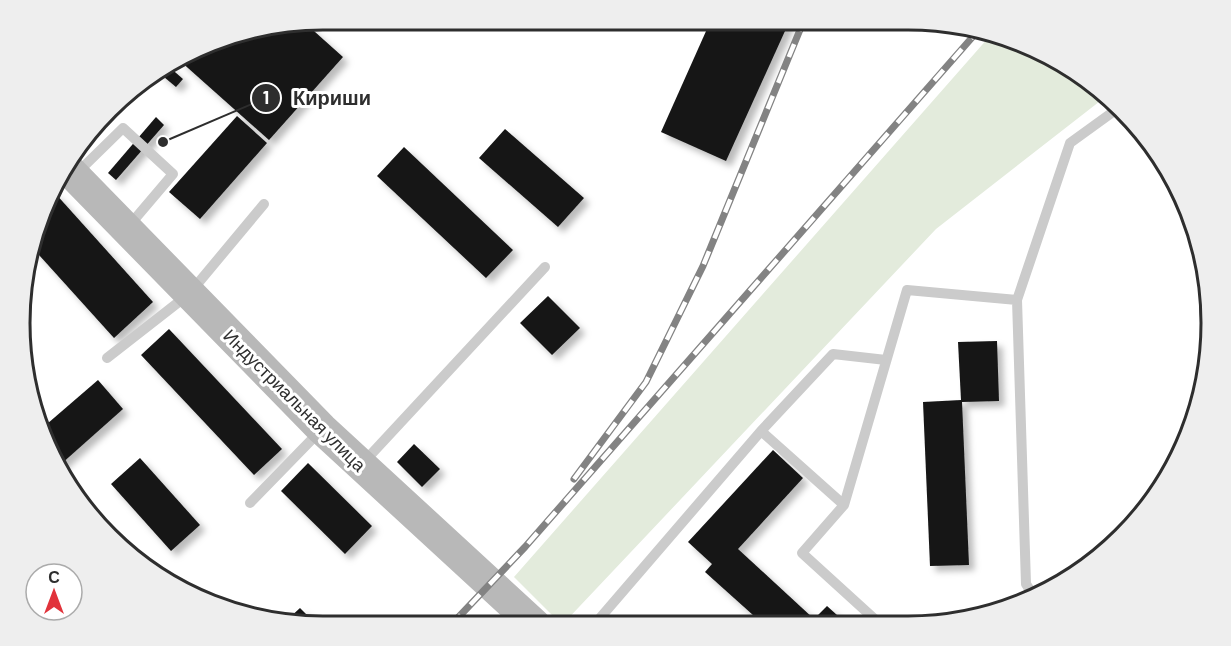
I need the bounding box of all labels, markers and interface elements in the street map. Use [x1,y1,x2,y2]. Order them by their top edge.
callout: Кириши [251,79,383,117]
text: Кириши [293,85,371,109]
text: 1 [263,86,269,108]
street label: Индустриальная улица [219,324,371,476]
north arrow [24,562,84,622]
text: С [48,567,60,586]

